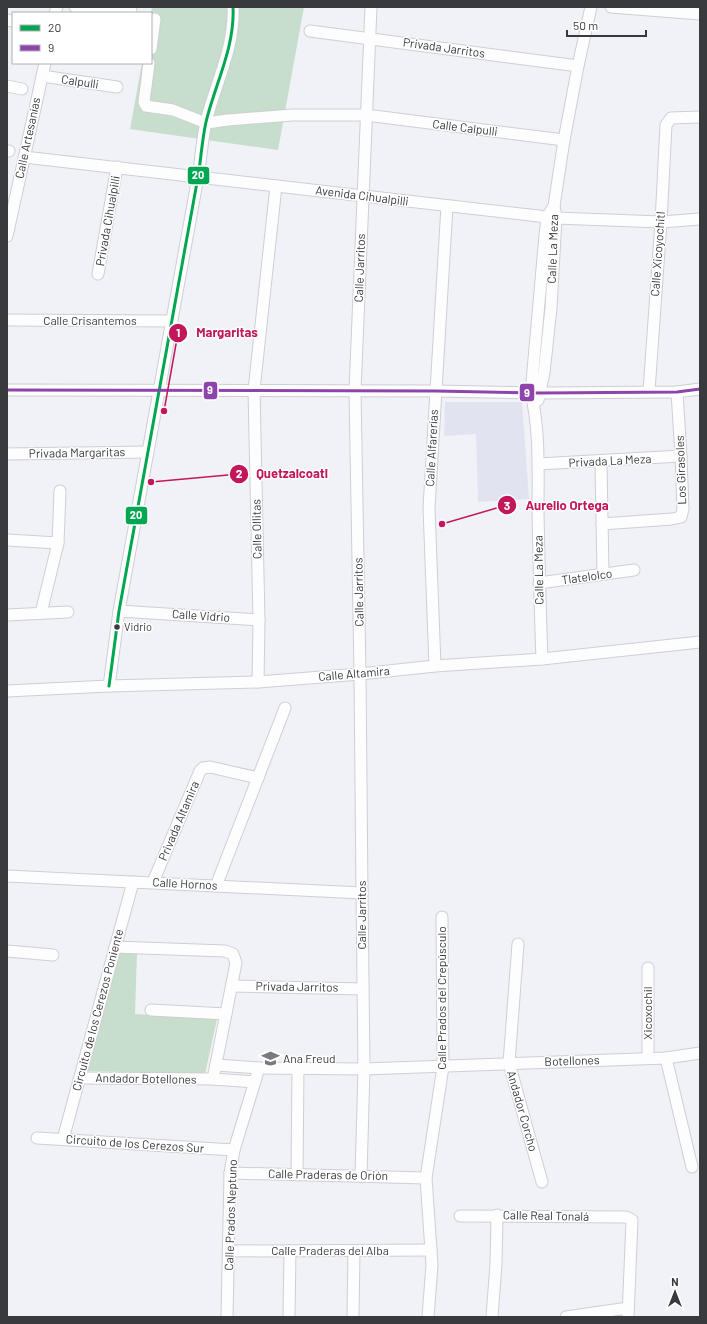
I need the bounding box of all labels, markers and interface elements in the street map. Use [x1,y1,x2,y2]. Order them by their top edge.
legend [12,12,152,64]
scale bar [567,12,646,38]
text: 50 m [573,18,598,32]
text: 20 [48,20,61,34]
street label: Privada Jarritos [402,34,486,60]
text: 9 [48,40,54,54]
street label: Calpulli [60,71,100,91]
street label: Calle Artesanías [12,96,43,180]
street label: Calle Calpulli [432,116,498,138]
line badge: 20 [187,166,210,185]
text: 20 [192,168,204,181]
street label: Privada Cihualpilli [92,174,122,267]
street label: Avenida Cihualpilli [315,182,410,208]
street label: Calle Xicoyochitl [647,211,667,297]
street label: Calle La Meza [544,214,560,284]
street label: Calle Jarritos [351,233,367,303]
street label: Calle Crisantemos [43,313,137,327]
callout: Margaritas [168,320,266,345]
text: Margaritas [196,324,258,340]
text: 1 [176,325,180,339]
line badge: 9 [203,381,218,400]
text: 9 [207,383,213,396]
line badge: 9 [519,383,535,402]
text: 9 [524,386,530,399]
street label: Calle Alfarerías [422,409,440,487]
street label: Los Girasoles [672,435,688,505]
street label: Privada Margaritas [29,444,126,460]
street label: Privada La Meza [568,451,652,469]
callout: Quetzalcoatl [229,461,336,486]
text: Quetzalcoatl [256,465,328,481]
text: 2 [236,466,243,480]
callout: Aurelio Ortega [497,493,616,518]
text: Aurelio Ortega [525,497,609,513]
text: 3 [504,498,510,512]
street label: Calle Ollitas [248,499,264,559]
line badge: 20 [125,506,148,525]
text: 20 [130,508,142,521]
street label: Calle La Meza [530,535,546,605]
street label: Calle Jarritos [350,557,366,627]
street label: Tlatelolco [561,566,613,586]
street label: Calle Vidrio [172,606,231,624]
place label: Vidrio [124,620,152,633]
marker: Vidrio [112,622,122,632]
street label: Calle Altamira [318,663,390,683]
street label: Privada Altamira [155,779,201,863]
street label: Calle Hornos [152,874,218,892]
street label: Calle Jarritos [354,880,368,950]
street label: Calle Prados del Crepúsculo [434,926,448,1070]
street label: Circuito de los Cerezos Poniente [69,927,125,1092]
street label: Privada Jarritos [256,978,339,994]
street label: Xicoxochil [640,986,654,1040]
school or university icon: Ana Freud [260,1049,280,1069]
place label: Ana Freud [283,1051,336,1065]
street label: Botellones [544,1052,600,1068]
street label: Andador Corcho [505,1069,541,1153]
street label: Andador Botellones [95,1070,197,1086]
street label: Circuito de los Cerezos Sur [65,1131,205,1155]
street label: Calle Prados Neptuno [221,1159,239,1271]
street label: Calle Praderas de Orión [268,1166,388,1182]
street label: Calle Real Tonalá [503,1207,589,1223]
street label: Calle Praderas del Alba [271,1243,389,1257]
north arrow [655,1272,695,1312]
text: N [671,1275,679,1288]

